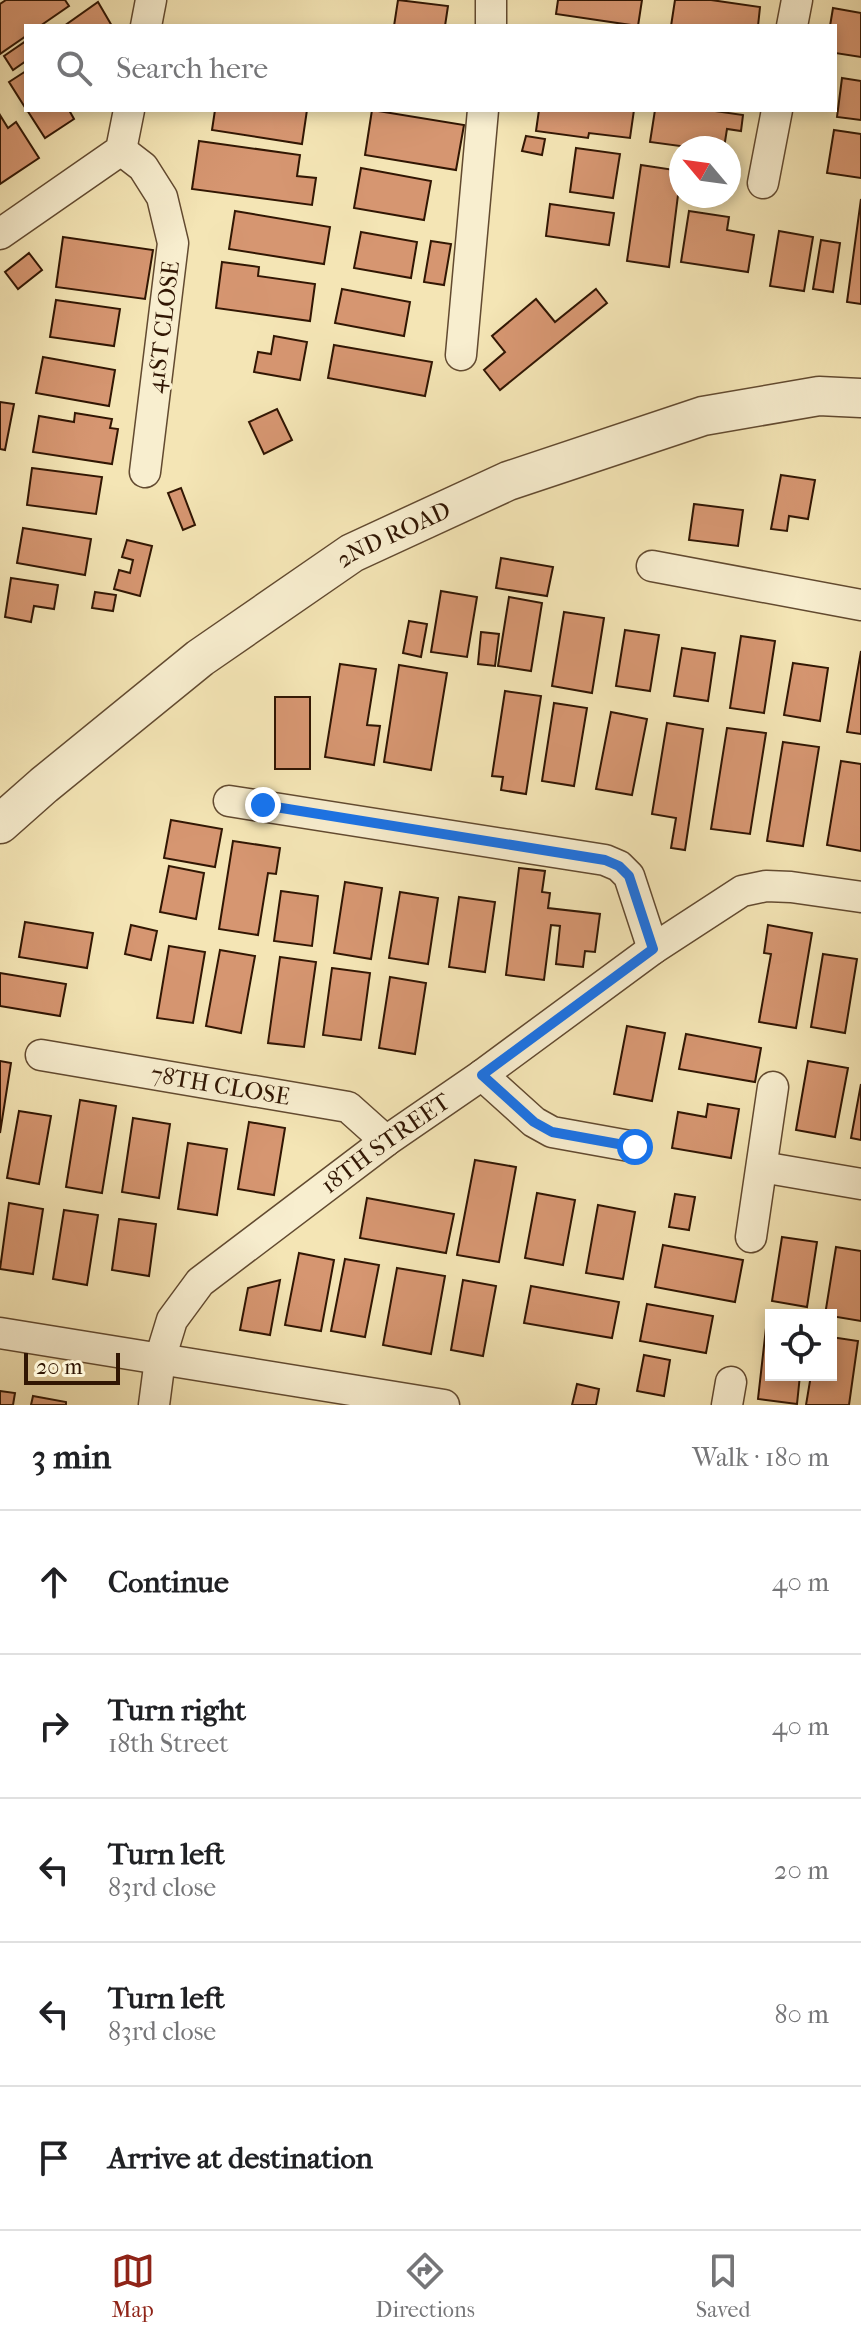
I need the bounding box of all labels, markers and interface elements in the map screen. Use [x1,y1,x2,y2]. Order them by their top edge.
search box [24,24,837,112]
icon: search [52,46,96,90]
text: Search here [116,51,268,86]
north arrow [669,136,741,208]
street label: 41ST CLOSE [141,259,185,395]
street label: 2ND ROAD [331,495,455,574]
route end [245,787,281,823]
street label: 78TH CLOSE [149,1060,292,1111]
street label: 18TH STREET [315,1087,456,1199]
route start [617,1129,653,1165]
map controls [765,1309,837,1381]
button: locate [765,1309,837,1381]
scale bar [24,1349,120,1385]
text: 20 m [36,1354,82,1380]
text: 3 min [32,1437,111,1477]
text: Walk · 180 m [692,1442,829,1473]
icon: ahead [32,1560,76,1604]
text: Continue [108,1565,229,1600]
text: 40 m [772,1567,829,1598]
text: Turn right [108,1693,246,1728]
icon: right [32,1704,76,1748]
text: 40 m [772,1711,829,1742]
text: 18th Street [108,1728,228,1759]
text: Turn left [108,1837,225,1872]
icon: left [32,1848,76,1892]
text: 20 m [774,1855,829,1886]
text: 83rd close [108,1872,216,1903]
text: Turn left [108,1981,225,2016]
icon: left [32,1992,76,2036]
text: 80 m [774,1999,829,2030]
text: 83rd close [108,2016,216,2047]
icon: arrive [32,2136,76,2180]
text: Arrive at destination [108,2141,373,2176]
tab: Map [111,2249,155,2323]
tab: Directions [376,2249,475,2323]
tab: Saved [696,2249,750,2323]

